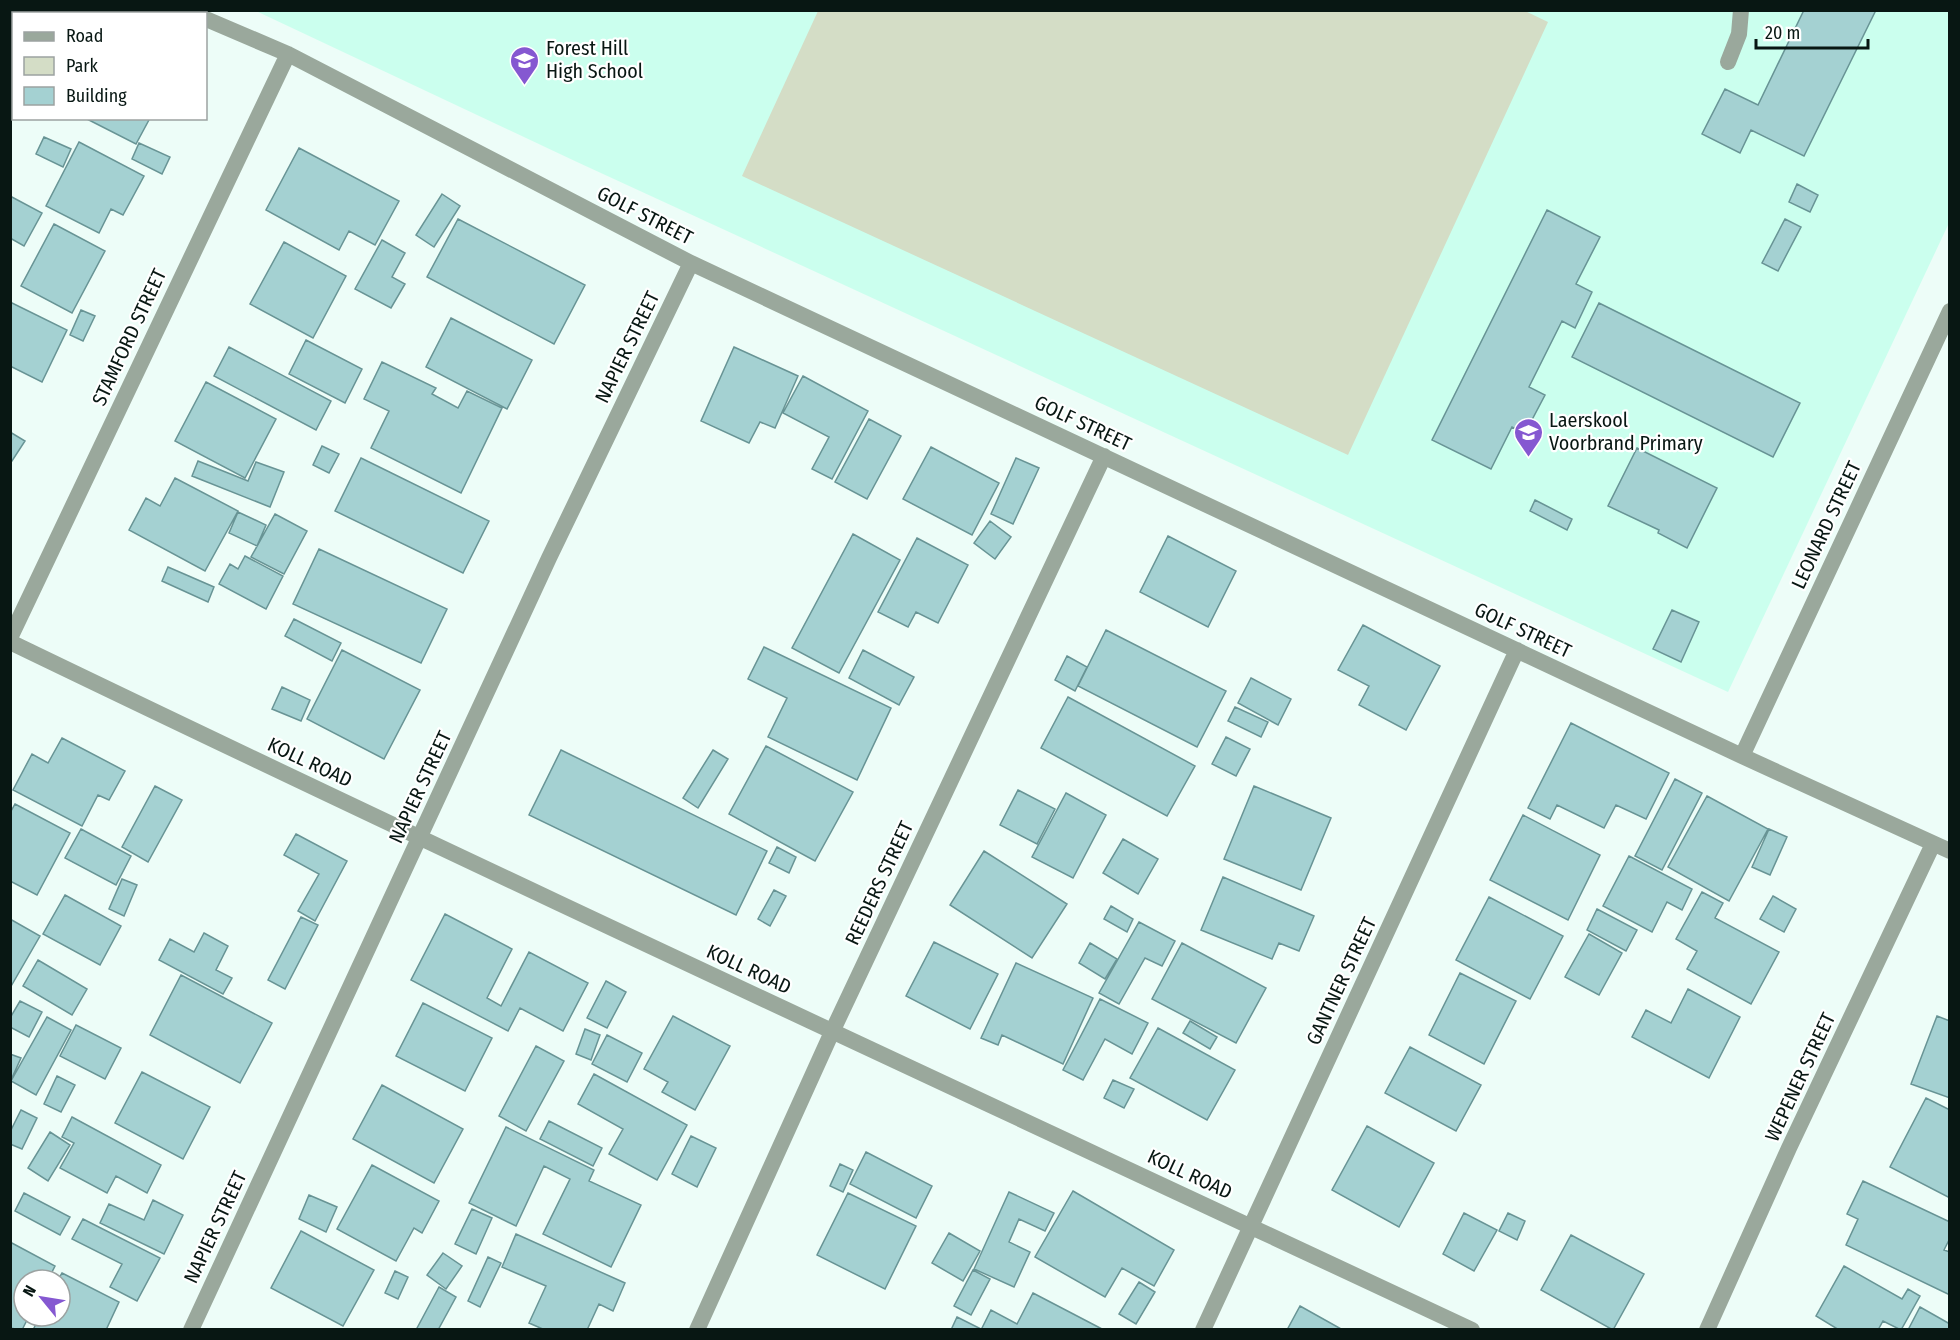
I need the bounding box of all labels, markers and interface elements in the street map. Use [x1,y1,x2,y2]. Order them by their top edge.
legend [12,12,207,120]
scale bar [1756,12,1868,50]
text: 20 m [1765,22,1800,44]
text: Road [66,25,103,47]
place label: Forest Hill High School [546,36,643,83]
school or university icon: Forest Hill High School [509,44,541,86]
text: Park [66,55,99,77]
text: Building [66,85,127,107]
street label: GOLF STREET [593,181,697,250]
street label: STAMFORD STREET [87,264,172,409]
street label: NAPIER STREET [590,287,665,407]
street label: GOLF STREET [1031,390,1136,456]
place label: Laerskool Voorbrand Primary [1549,408,1703,455]
school or university icon: Laerskool Voorbrand Primary [1512,416,1544,458]
street label: LEONARD STREET [1786,457,1866,593]
street label: GOLF STREET [1471,597,1576,663]
street label: NAPIER STREET [384,726,457,847]
street label: KOLL ROAD [264,732,356,792]
street label: REEDERS STREET [840,817,918,949]
street label: GANTNER STREET [1301,913,1381,1049]
street label: KOLL ROAD [703,939,795,999]
street label: WEPENER STREET [1760,1008,1841,1145]
street label: KOLL ROAD [1144,1144,1236,1204]
street label: NAPIER STREET [179,1166,252,1287]
north arrow [12,1268,72,1328]
text: N [19,1282,40,1300]

